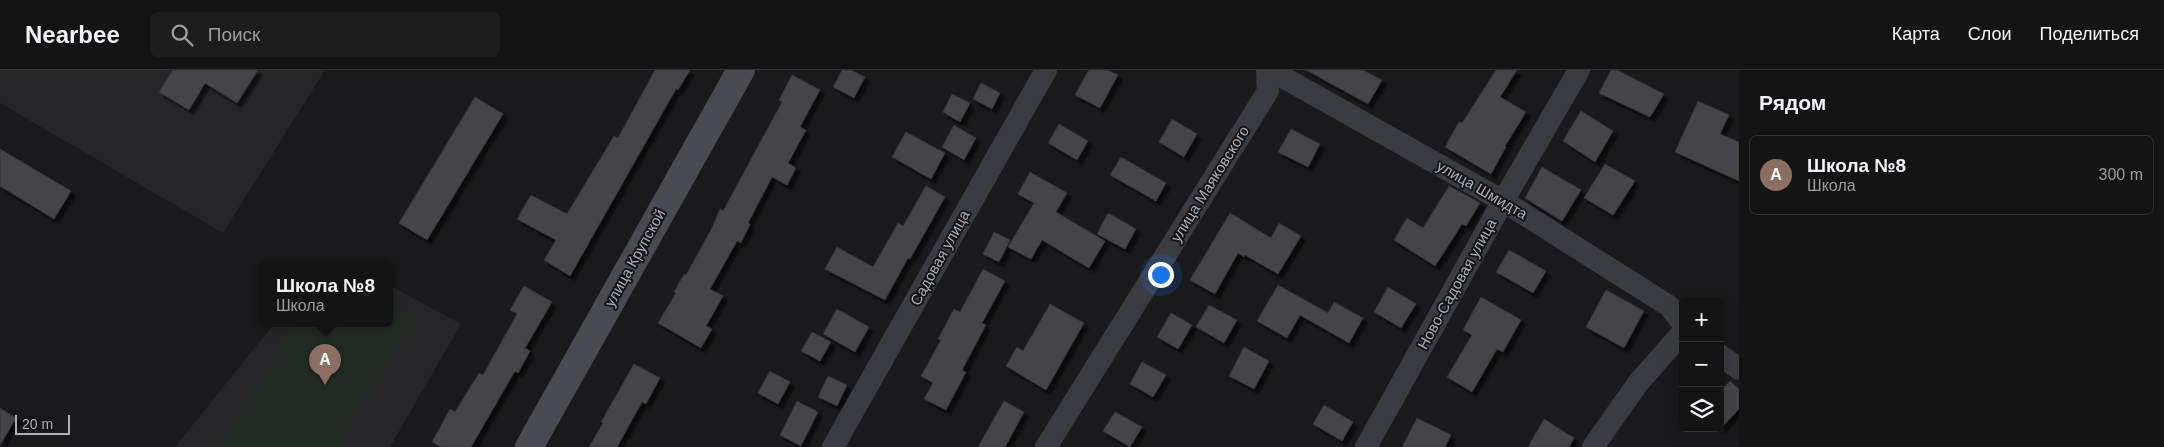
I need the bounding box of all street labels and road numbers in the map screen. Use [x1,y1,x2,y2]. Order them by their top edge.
street label: улица Маяковского [1167,123,1252,245]
street label: улица Шмидта [1434,157,1531,223]
street label: улица Крупской [601,206,668,309]
street label: Садовая улица [906,207,973,308]
street label: Ново-Садовая улица [1414,215,1500,352]

